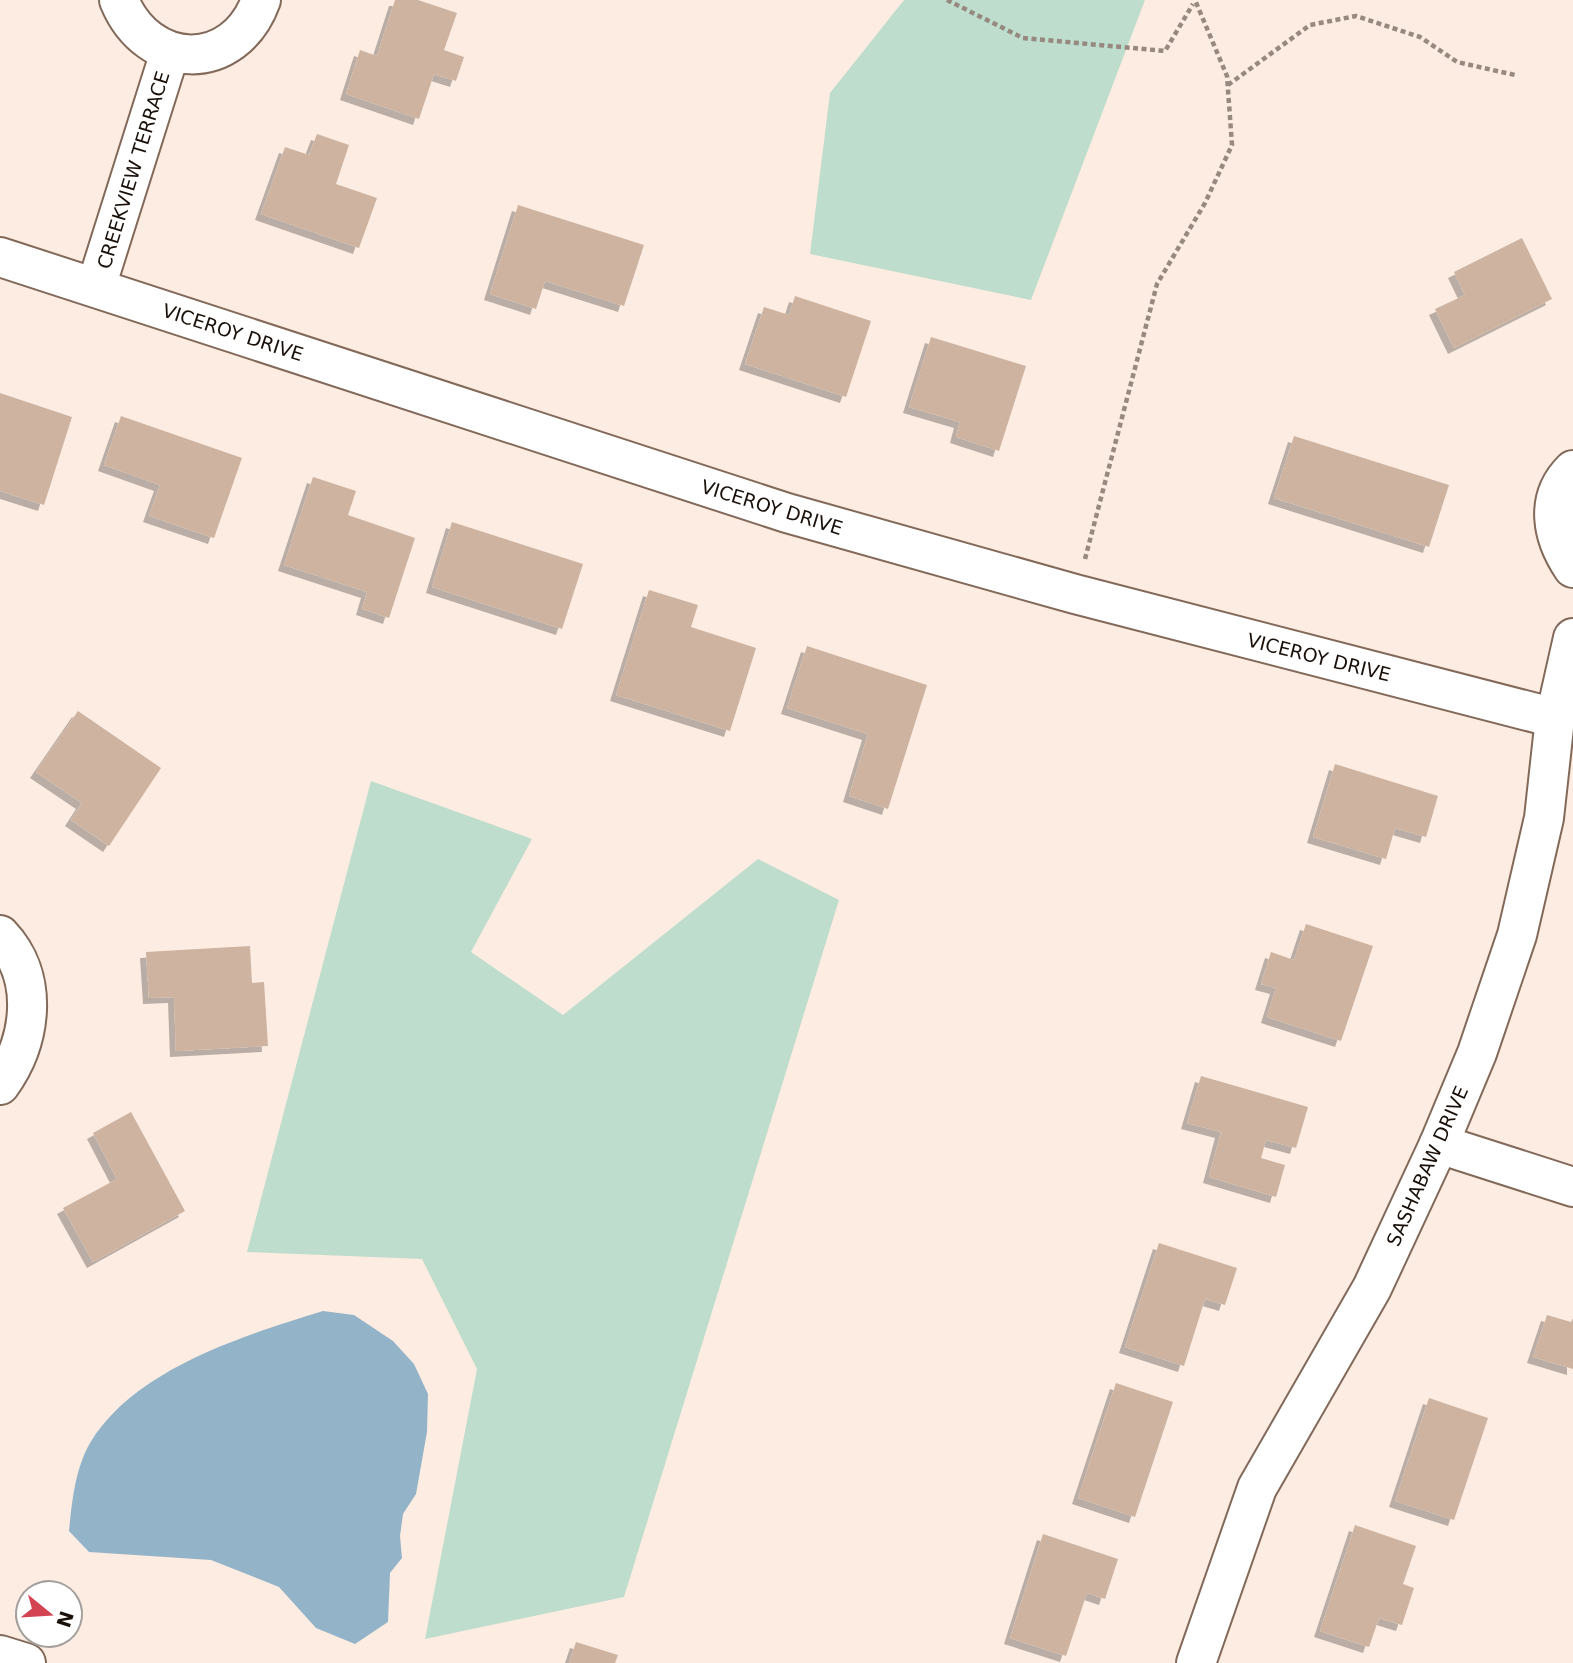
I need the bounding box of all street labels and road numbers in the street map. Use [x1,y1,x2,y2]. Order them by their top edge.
street label: CREEKVIEW TERRACE [92,68,174,272]
street label: VICEROY DRIVE [160,299,306,365]
street label: VICEROY DRIVE [698,475,846,539]
street label: VICEROY DRIVE [1245,629,1393,685]
street label: SASHABAW DRIVE [1382,1082,1472,1250]

